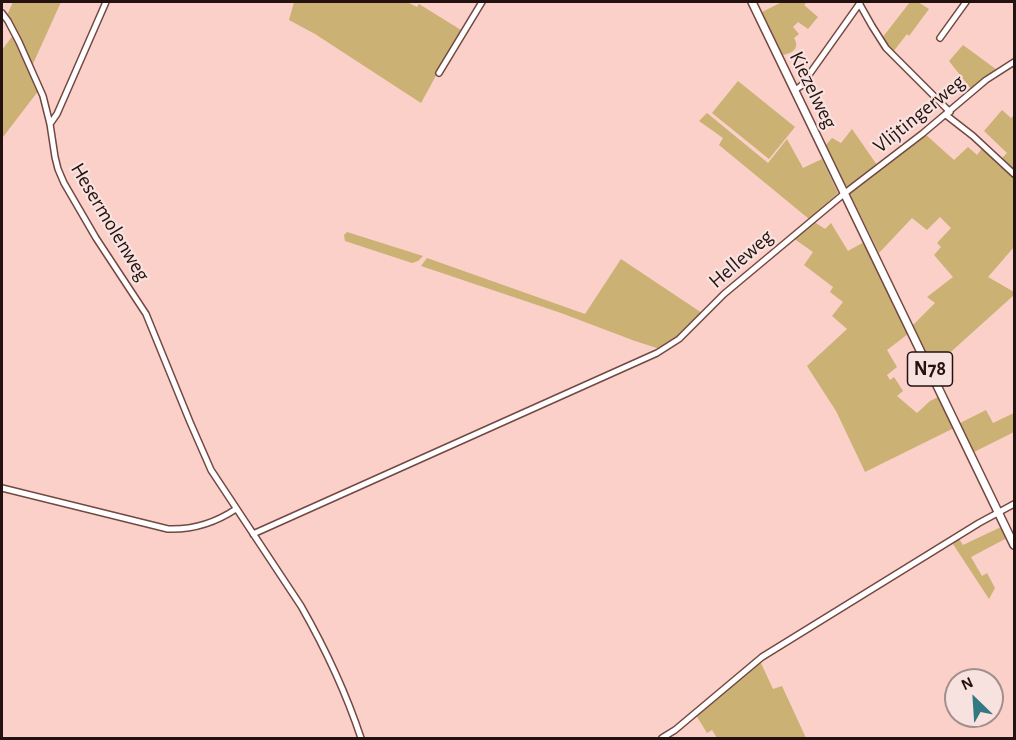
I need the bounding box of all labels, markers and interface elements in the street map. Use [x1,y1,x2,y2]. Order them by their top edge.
street label: Kiezelweg [783,47,843,133]
street label: Vlijtingerweg [868,69,970,159]
street label: Hesermolenweg [65,158,155,286]
street label: Helleweg [704,224,778,294]
road number: N78 [908,352,952,386]
north arrow [944,668,1004,728]
text: N [959,674,976,693]

